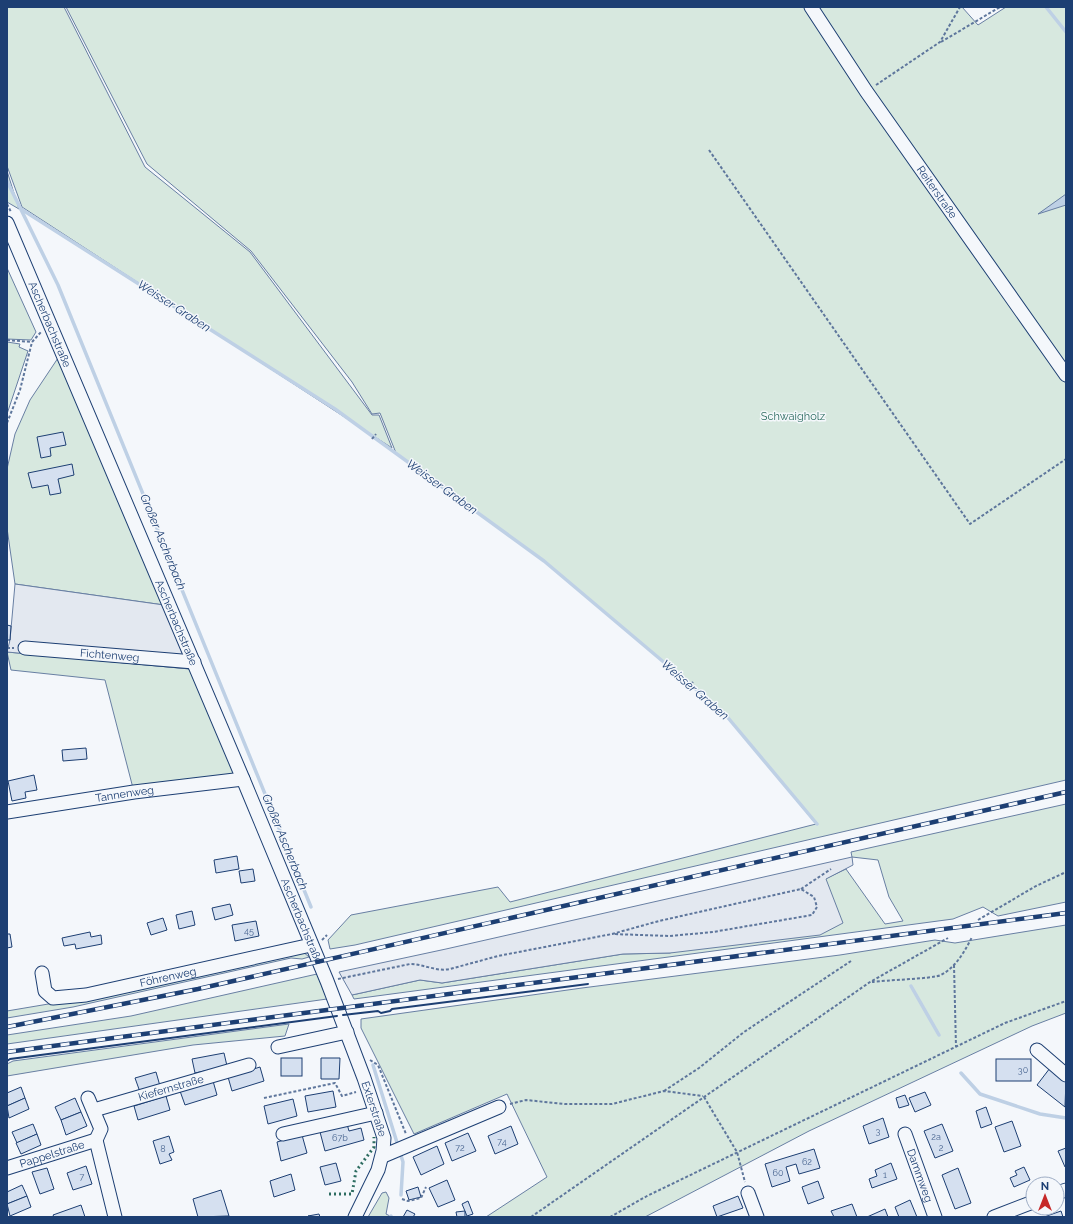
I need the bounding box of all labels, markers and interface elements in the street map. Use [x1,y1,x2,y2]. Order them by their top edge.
street label: Reiterstraße [914,164,960,222]
water label: Weisser Graben [135,277,213,335]
street label: Ascherbachstraße [26,279,74,370]
park label: Schwaigholz [761,410,826,423]
water label: Weisser Graben [404,457,480,518]
water label: Großer Ascherbach [137,492,189,592]
street label: Ascherbachstraße [152,578,200,668]
street label: Fichtenweg [79,647,140,664]
water label: Weisser Graben [659,657,732,723]
street label: Tannenweg [94,784,155,805]
water label: Großer Ascherbach [259,792,311,892]
street label: Ascherbachstraße [278,876,326,967]
house number: 45 [244,926,254,936]
street label: Föhrenweg [139,965,198,990]
house number: 30 [1018,1065,1029,1075]
street label: Kiefernstraße [137,1072,206,1104]
street label: Exterstraße [359,1080,389,1139]
house number: 3 [876,1126,881,1136]
house number: 2a [931,1132,941,1142]
house number: 67b [332,1133,348,1143]
house number: 74 [497,1137,507,1147]
street label: Pappelstraße [18,1138,87,1171]
house number: 72 [455,1143,465,1153]
house number: 2 [939,1143,944,1153]
house number: 8 [160,1144,166,1154]
street label: Dammweg [904,1147,935,1204]
house number: 62 [802,1157,812,1167]
house number: 60 [773,1168,784,1178]
house number: 1 [883,1170,887,1180]
house number: 7 [80,1172,85,1182]
north arrow [1025,1176,1065,1216]
text: N [1041,1180,1049,1193]

